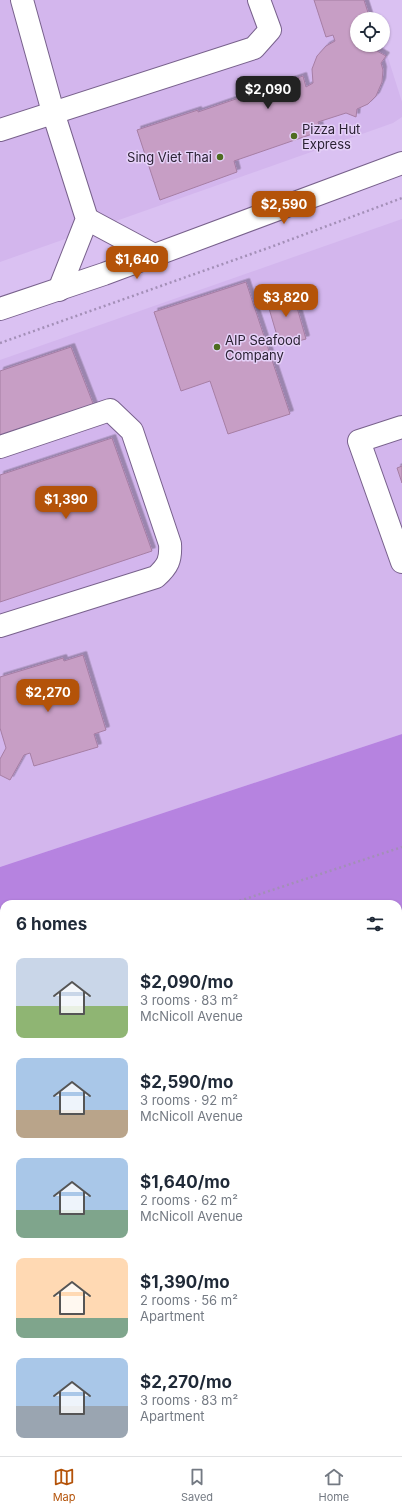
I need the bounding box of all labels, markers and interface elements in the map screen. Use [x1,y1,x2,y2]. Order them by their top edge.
map controls [350,12,390,52]
button: locate [350,12,390,52]
pin: $2,090 [235,76,301,110]
text: $2,090 [245,81,291,97]
place label: Pizza Hut Express [302,121,360,152]
marker: Pizza Hut Express [289,131,299,141]
place label: Sing Viet Thai [127,149,212,165]
marker: Sing Viet Thai [215,152,225,162]
pin: $2,590 [251,191,317,225]
text: $2,590 [261,196,307,212]
pin: $1,640 [104,246,170,280]
text: $1,640 [115,251,159,267]
pin: $3,820 [253,284,319,318]
text: $3,820 [263,289,309,305]
place label: AIP Seafood Company [225,332,301,363]
marker: AIP Seafood Company [212,342,222,352]
pin: $1,390 [33,486,99,520]
text: $1,390 [44,491,88,507]
pin: $2,270 [15,679,81,713]
text: $2,270 [25,684,71,700]
icon: filters [364,913,386,935]
text: 6 homes [16,914,87,934]
text: $2,090/mo [140,972,234,992]
icon: home [48,974,96,1022]
text: 3 rooms · 83 m² [140,992,238,1008]
text: McNicoll Avenue [140,1008,243,1024]
text: $2,590/mo [140,1072,233,1092]
icon: home [48,1074,96,1122]
text: 3 rooms · 92 m² [140,1092,238,1108]
text: McNicoll Avenue [140,1108,243,1124]
text: $1,640/mo [140,1172,230,1192]
icon: home [48,1174,96,1222]
text: 2 rooms · 62 m² [140,1192,238,1208]
text: McNicoll Avenue [140,1208,243,1224]
text: $1,390/mo [140,1272,230,1292]
icon: home [48,1274,96,1322]
text: 2 rooms · 56 m² [140,1292,238,1308]
text: Apartment [140,1308,205,1324]
text: $2,270/mo [140,1372,232,1392]
icon: home [48,1374,96,1422]
text: 3 rooms · 83 m² [140,1392,238,1408]
text: Apartment [140,1408,205,1424]
tab: Map [53,1466,76,1504]
tab: Saved [181,1466,213,1504]
tab: Home [318,1466,349,1504]

